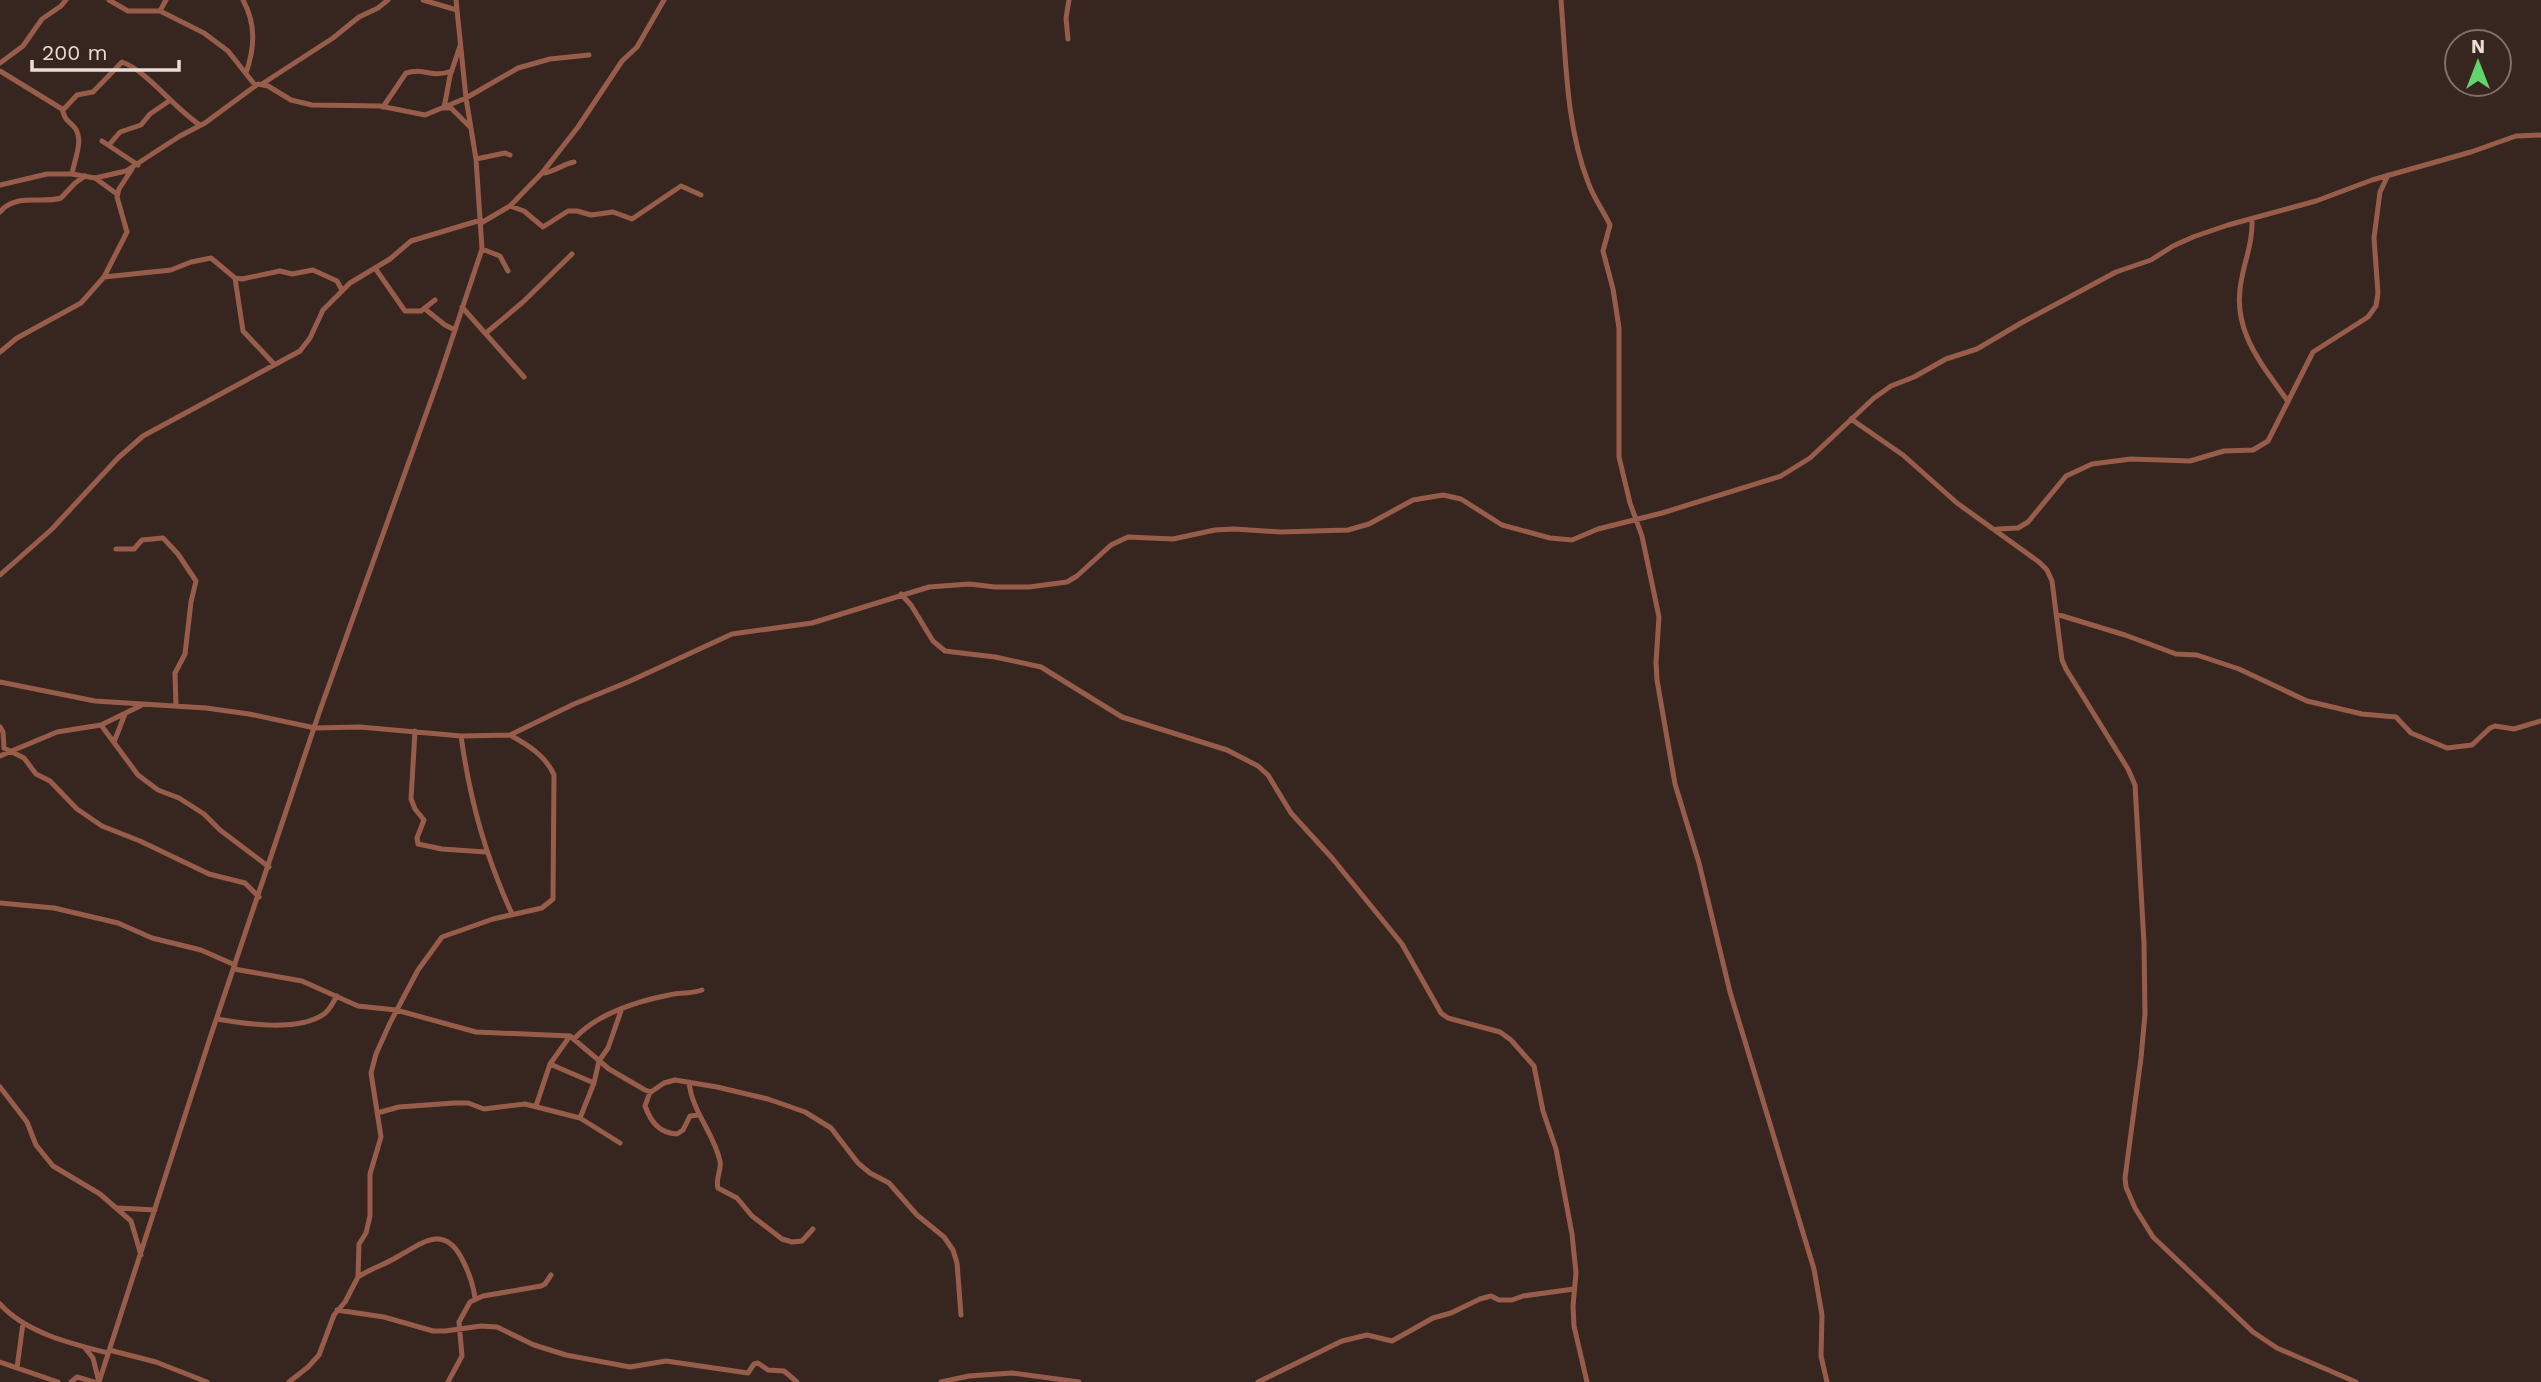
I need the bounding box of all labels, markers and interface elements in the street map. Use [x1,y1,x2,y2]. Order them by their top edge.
scale bar [32,28,178,72]
north arrow [2443,28,2513,98]
text: N [2471,35,2485,58]
text: 200 m [42,40,108,65]

